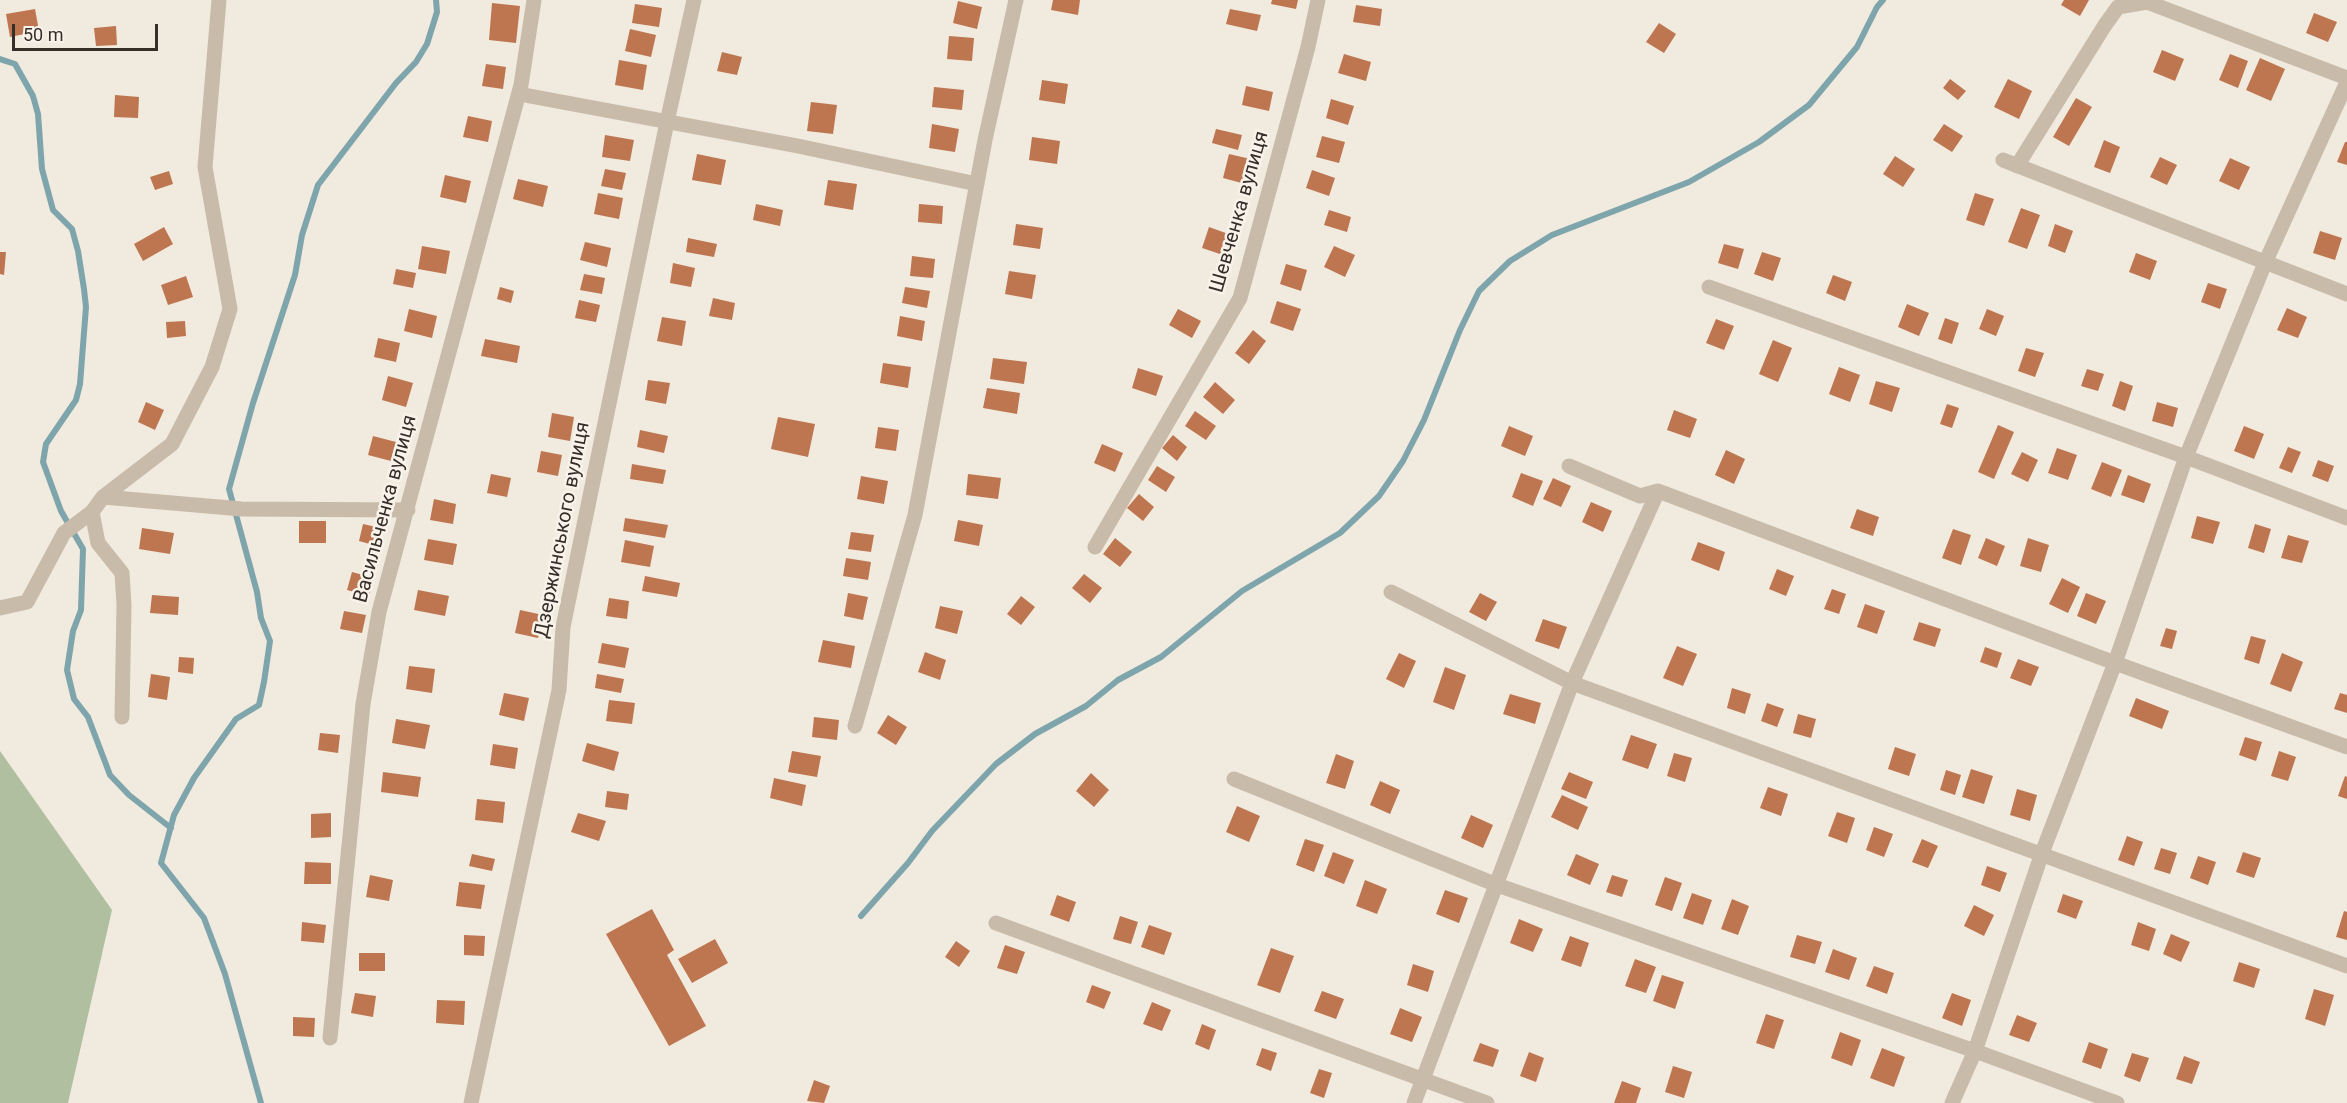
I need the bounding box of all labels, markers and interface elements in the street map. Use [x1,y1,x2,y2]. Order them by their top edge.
scale bar [15,12,160,50]
text: 50 m [23,24,63,45]
street label: Шевченка вулиця [1205,128,1275,296]
street label: Васильченка вулиця [349,412,423,606]
street label: Дзержинського вулиця [530,420,596,640]

